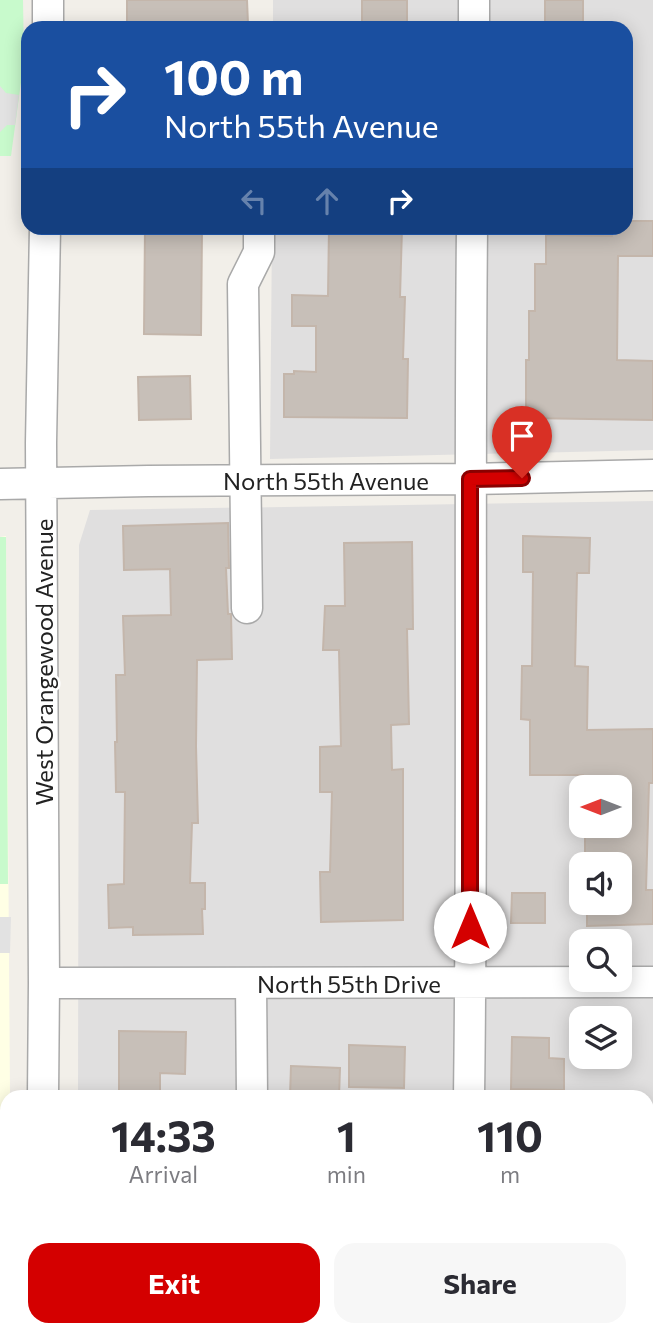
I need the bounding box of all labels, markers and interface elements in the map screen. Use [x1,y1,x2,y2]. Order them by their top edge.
text: 100 m [164,45,303,105]
icon: right [49,49,140,140]
text: North 55th Avenue [164,105,439,145]
icon: left [235,182,273,220]
icon: ahead [308,182,346,220]
icon: right [381,182,419,220]
pin [492,406,552,478]
icon: arrive [503,417,541,455]
street label: North 55th Avenue [223,466,429,495]
street label: West Orangewood Avenue [29,518,58,806]
north arrow [569,775,632,838]
map controls [569,775,632,1069]
button: sound [569,852,632,915]
position arrow [433,890,507,964]
button: search [569,929,632,992]
street label: North 55th Drive [257,969,441,998]
button: layers [569,1006,632,1069]
text: 14:33 [111,1109,216,1161]
text: 1 [337,1109,356,1161]
text: 110 [477,1109,543,1161]
text: Arrival [129,1160,198,1188]
text: min [327,1160,366,1188]
text: m [500,1160,520,1188]
button: Exit [28,1243,320,1323]
button: Share [334,1243,626,1323]

